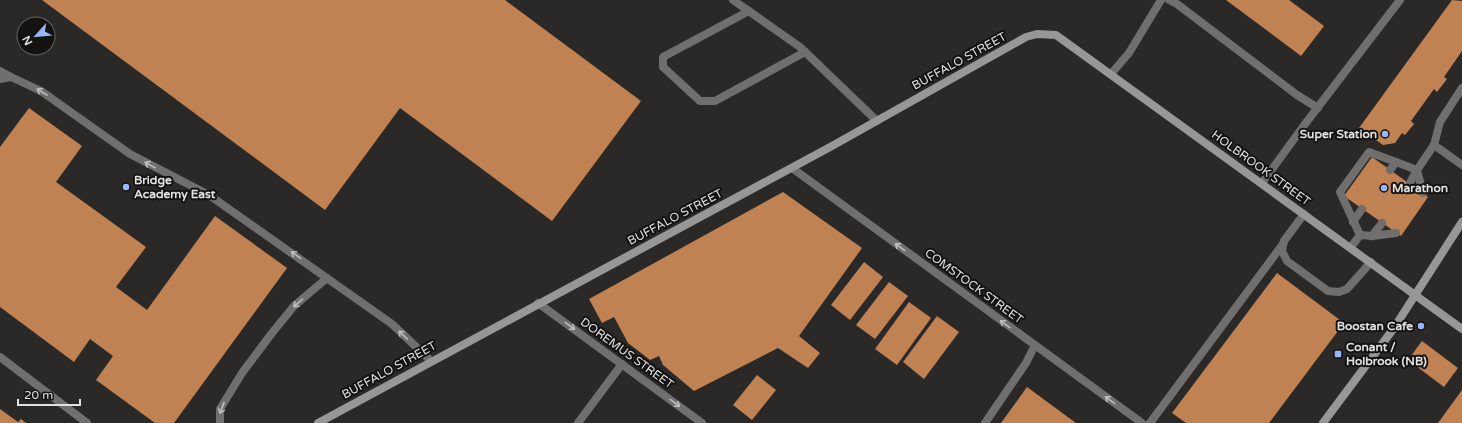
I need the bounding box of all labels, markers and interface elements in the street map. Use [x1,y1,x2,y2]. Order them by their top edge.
north arrow [16,16,56,56]
street label: BUFFALO STREET [909,29,1009,93]
text: N [20,33,35,47]
one-way arrow [36,88,48,96]
street label: HOLBROOK STREET [1209,127,1314,209]
place label: Super Station [1300,127,1377,142]
marker: Super Station [1380,129,1390,139]
one-way arrow [144,160,156,168]
place label: Bridge Academy East [134,173,216,202]
place label: Marathon [1392,181,1448,195]
marker: Bridge Academy East [121,182,131,192]
marker: Marathon [1379,183,1389,193]
street label: BUFFALO STREET [625,186,725,248]
one-way arrow [895,243,906,251]
street label: COMSTOCK STREET [922,246,1026,327]
one-way arrow [290,251,301,259]
one-way arrow [293,299,303,308]
street label: DOREMUS STREET [578,315,677,392]
one-way arrow [1000,319,1011,328]
place label: Boostan Cafe [1337,319,1413,333]
marker: Boostan Cafe [1416,321,1426,331]
one-way arrow [564,322,575,330]
one-way arrow [398,330,408,339]
street label: BUFFALO STREET [339,338,439,402]
place label: Conant / Holbrook (NB) [1346,340,1427,368]
marker: Conant / Holbrook (NB) [1333,349,1343,359]
scale bar [18,381,80,407]
text: 20 m [24,388,53,402]
one-way arrow [1105,396,1116,404]
one-way arrow [669,399,680,407]
one-way arrow [218,402,226,414]

